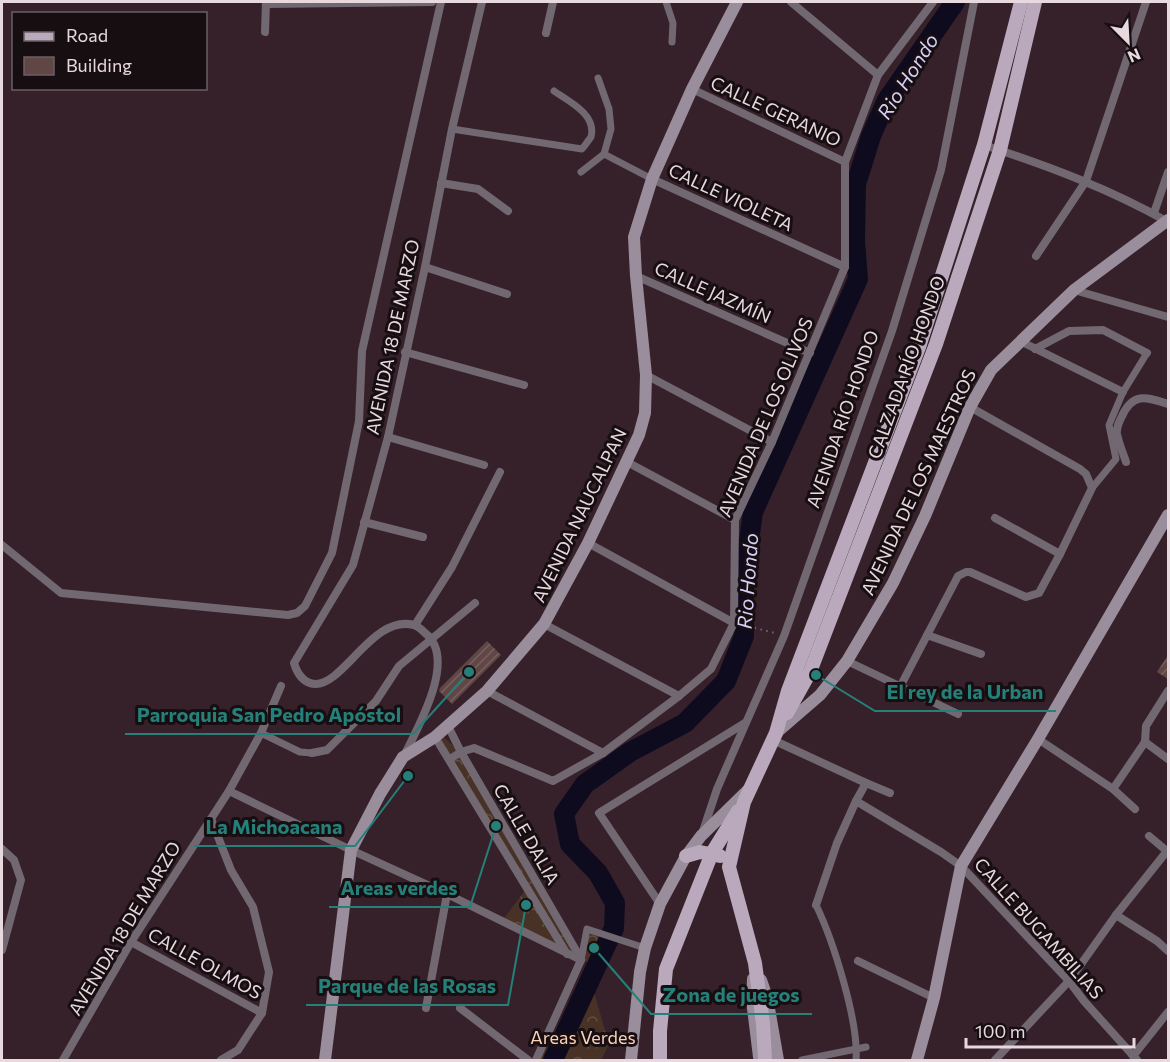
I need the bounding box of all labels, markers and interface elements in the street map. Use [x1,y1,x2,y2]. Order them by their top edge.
legend [12,12,207,90]
north arrow [1098,12,1158,72]
text: Road [66,24,108,46]
water label: Rio Hondo [871,29,943,123]
text: N [1125,45,1144,67]
text: Building [66,54,132,76]
street label: CALLE GERANIO [707,71,845,151]
street label: CALLE VIOLETA [665,159,797,235]
street label: AVENIDA 18 DE MARZO [361,237,423,437]
street label: CALLE JAZMÍN [651,257,775,327]
street label: CALZADA RÍO HONDO [863,272,949,462]
street label: AVENIDA DE LOS OLIVOS [713,314,817,520]
street label: AVENIDA RÍO HONDO [801,327,883,511]
street label: AVENIDA DE LOS MAESTROS [856,366,980,598]
street label: AVENIDA NAUCALPAN [527,424,631,606]
water label: Rio Hondo [732,532,762,630]
callout: El rey de la Urban [875,673,1056,711]
text: El rey de la Urban [887,679,1043,703]
callout: Parroquia San Pedro Apóstol [125,696,413,734]
text: Parroquia San Pedro Apóstol [137,702,401,726]
street label: CALLE DALIA [489,780,565,888]
callout: La Michoacana [194,808,355,846]
text: La Michoacana [206,814,342,838]
street label: AVENIDA 18 DE MARZO [63,837,185,1019]
street label: CALLE BUGAMBILIAS [970,853,1108,1003]
callout: Areas verdes [329,869,470,907]
text: Areas verdes [340,875,458,899]
street label: CALLE OLMOS [144,923,266,1003]
callout: Parque de las Rosas [306,967,508,1005]
text: Parque de las Rosas [318,973,496,997]
callout: Zona de juegos [651,976,812,1014]
text: Zona de juegos [662,982,800,1006]
scale bar [966,1011,1134,1049]
text: 100 m [975,1020,1025,1042]
park label: Areas Verdes [530,1026,636,1048]

